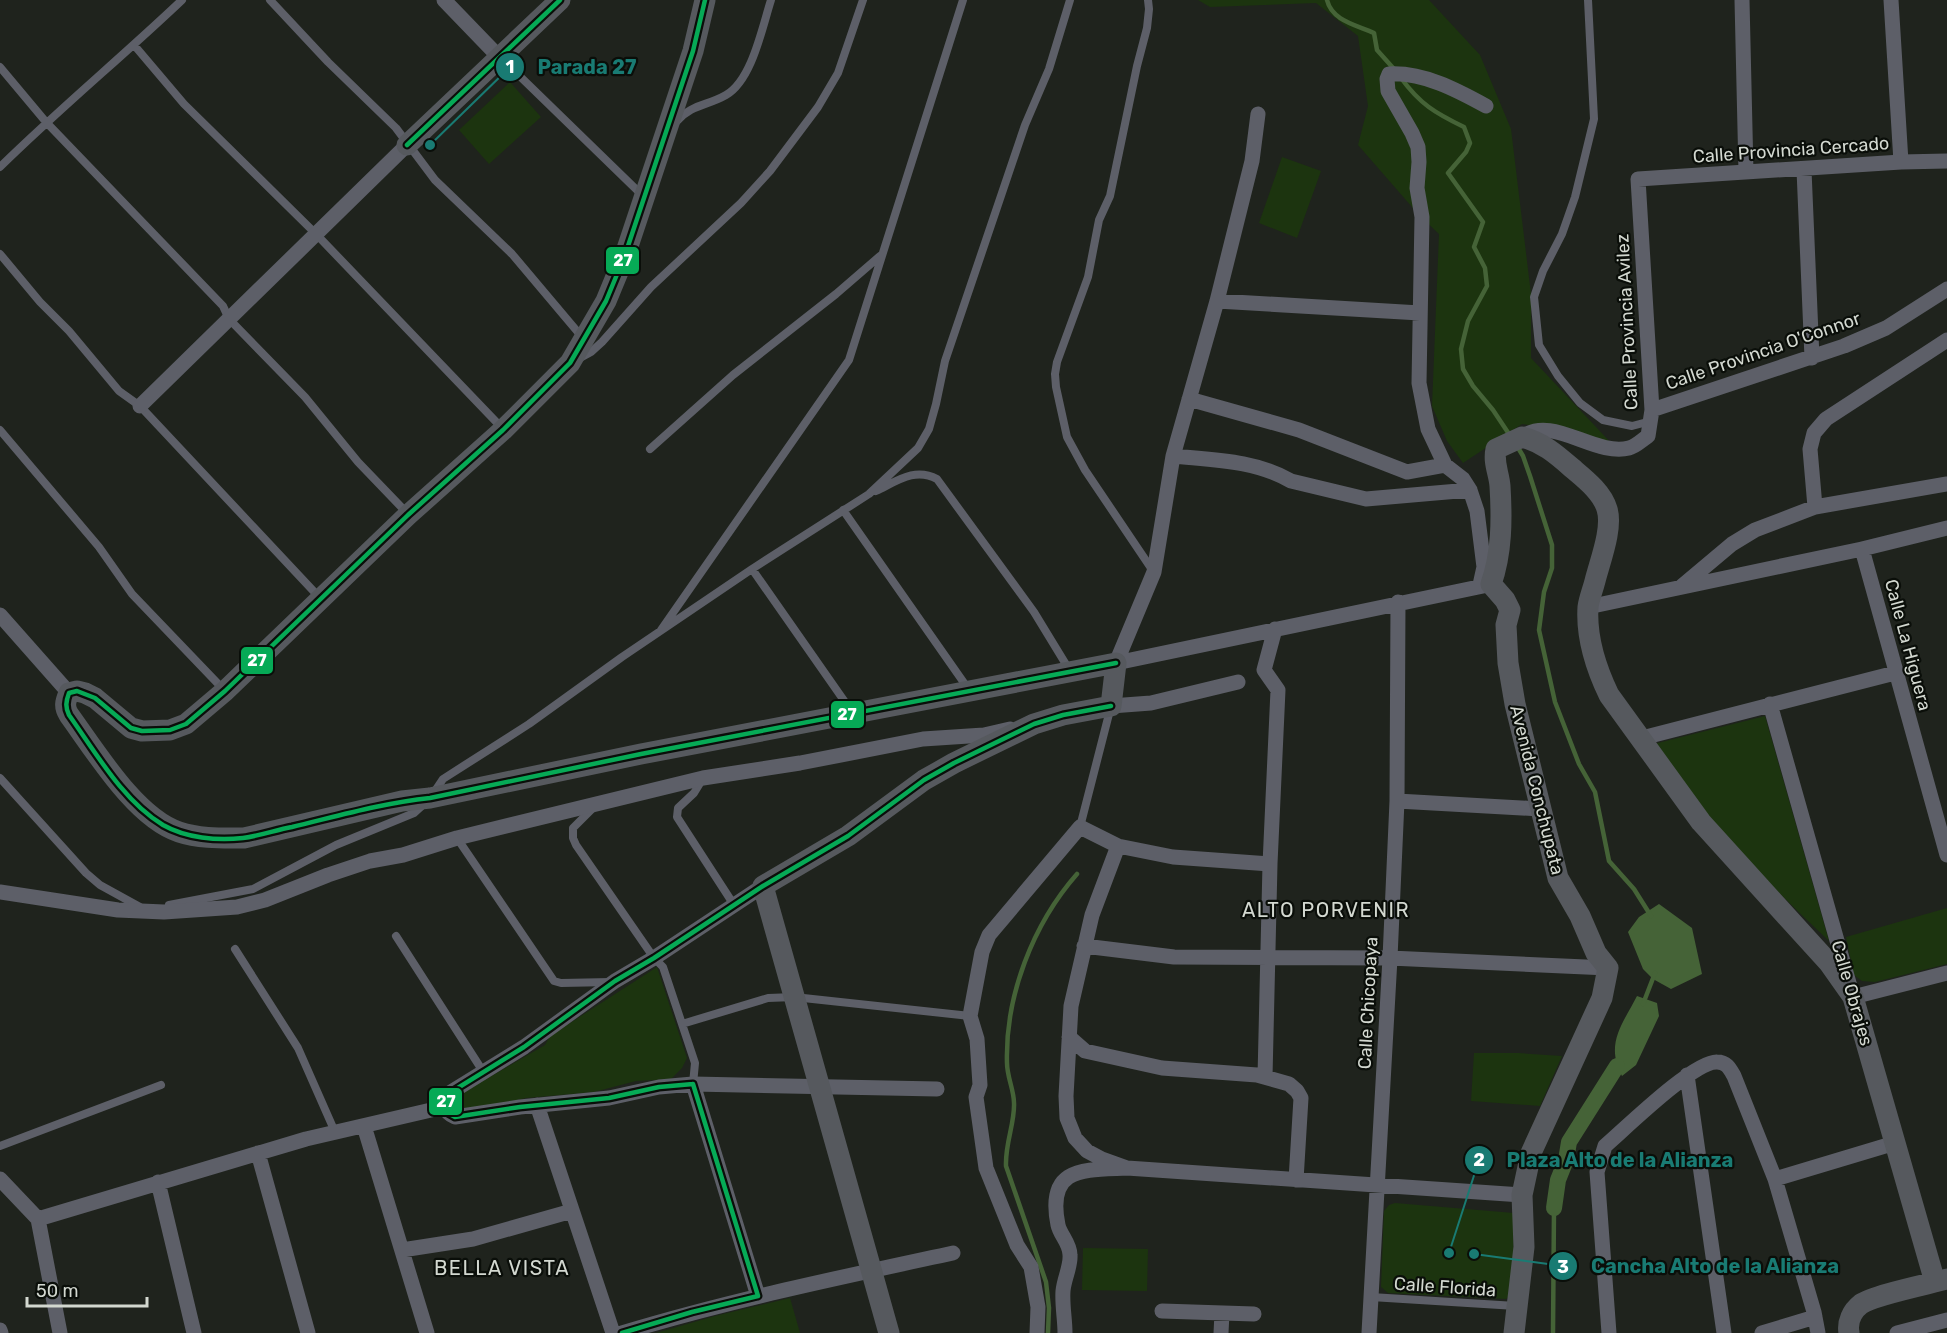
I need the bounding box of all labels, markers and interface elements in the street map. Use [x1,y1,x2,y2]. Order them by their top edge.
callout: Parada 27 [495,48,648,86]
text: Parada 27 [538,55,636,79]
text: 1 [506,56,514,78]
street label: Calle Provincia Cercado [1692,132,1890,168]
street label: Calle Provincia Avilez [1611,233,1643,411]
line badge: 27 [605,246,640,275]
text: 27 [613,251,633,270]
street label: Calle Provincia O'Connor [1663,307,1863,395]
street label: Calle La Higuera [1880,577,1936,713]
line badge: 27 [240,646,274,675]
text: 27 [247,651,267,670]
line badge: 27 [830,700,865,729]
street label: Avenida Conchupata [1505,703,1569,877]
text: 27 [837,705,857,724]
district label: ALTO PORVENIR [1242,898,1410,922]
street label: Calle Chicopaya [1354,936,1382,1070]
street label: Calle Obrajes [1826,938,1878,1048]
line badge: 27 [428,1087,463,1116]
text: 27 [436,1092,456,1111]
callout: Plaza Alto de la Alianza [1464,1141,1746,1179]
text: Plaza Alto de la Alianza [1507,1148,1733,1172]
text: 2 [1473,1149,1485,1171]
callout: Cancha Alto de la Alianza [1548,1247,1852,1285]
text: Cancha Alto de la Alianza [1591,1254,1839,1278]
district label: BELLA VISTA [434,1256,570,1280]
text: 3 [1557,1256,1569,1278]
scale bar [27,1270,147,1308]
street label: Calle Florida [1393,1272,1497,1302]
text: 50 m [36,1280,79,1302]

